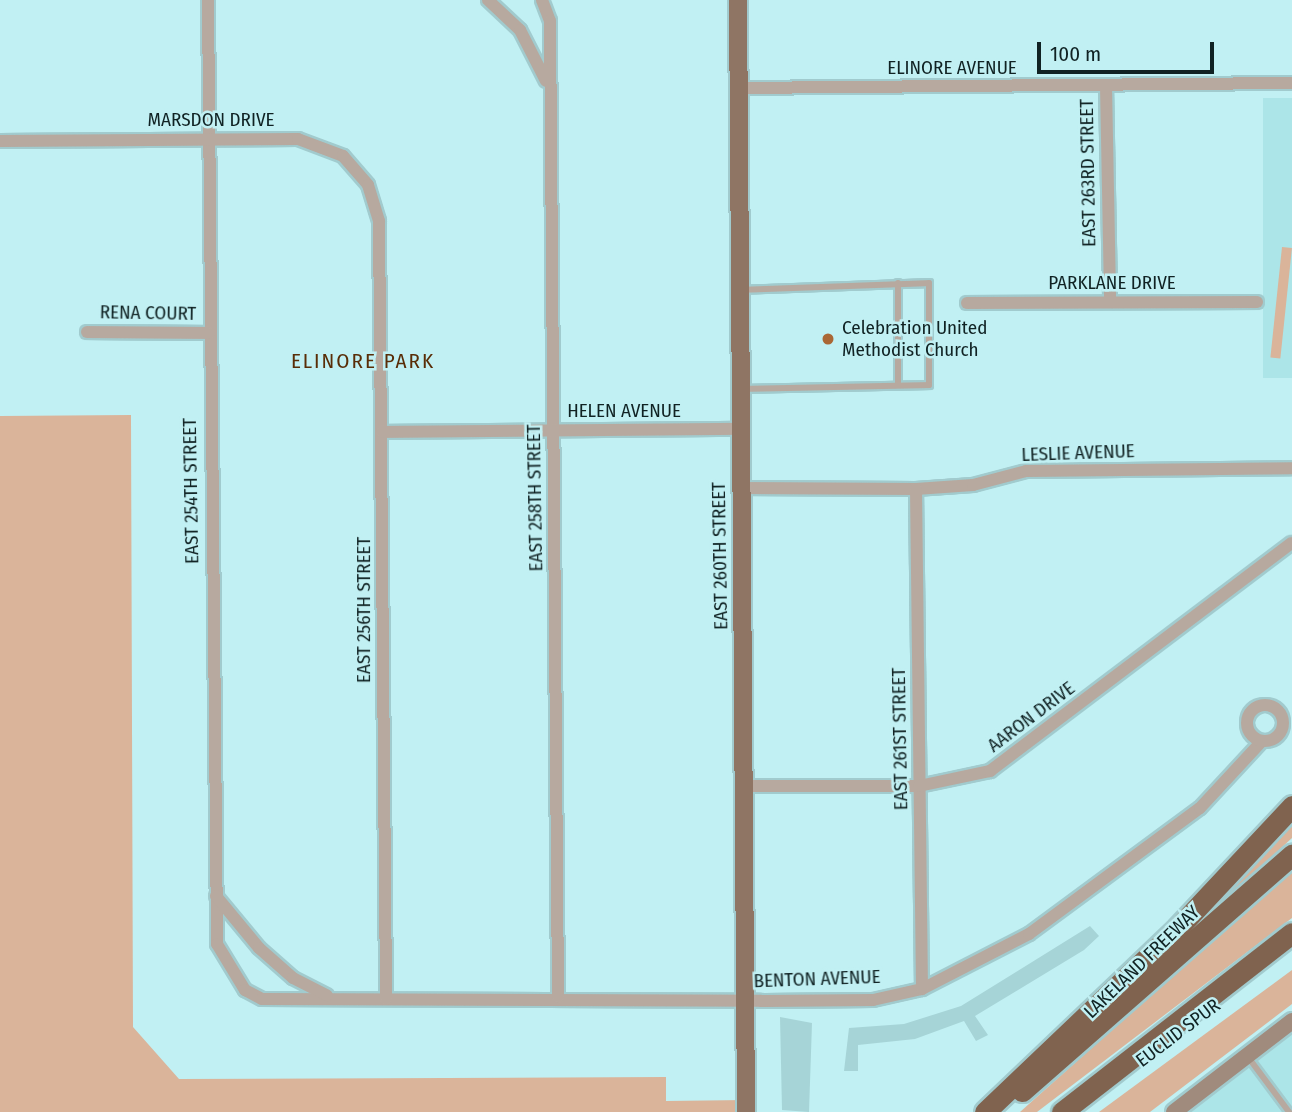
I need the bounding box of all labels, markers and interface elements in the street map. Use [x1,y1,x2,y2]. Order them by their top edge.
scale bar [1040,28,1217,72]
text: 100 m [1050,41,1101,67]
street label: ELINORE AVENUE [887,57,1017,79]
street label: EAST 263RD STREET [1075,99,1101,247]
street label: MARSDON DRIVE [147,109,275,131]
street label: PARKLANE DRIVE [1048,272,1176,294]
street label: RENA COURT [100,301,196,325]
place label: Celebration United Methodist Church [842,317,987,361]
marker: Celebration United Methodist Church [820,331,836,347]
district label: ELINORE PARK [292,348,434,374]
street label: HELEN AVENUE [567,400,681,422]
street label: EAST 254TH STREET [178,418,204,564]
street label: EAST 258TH STREET [522,424,548,572]
street label: LESLIE AVENUE [1021,440,1135,466]
street label: EAST 260TH STREET [707,482,733,630]
street label: EAST 256TH STREET [353,537,375,683]
street label: EAST 261ST STREET [887,668,913,810]
street label: AARON DRIVE [983,677,1079,757]
street label: LAKELAND FREEWAY [1079,901,1205,1023]
street label: BENTON AVENUE [753,965,881,993]
street label: EUCLID SPUR [1131,994,1225,1072]

